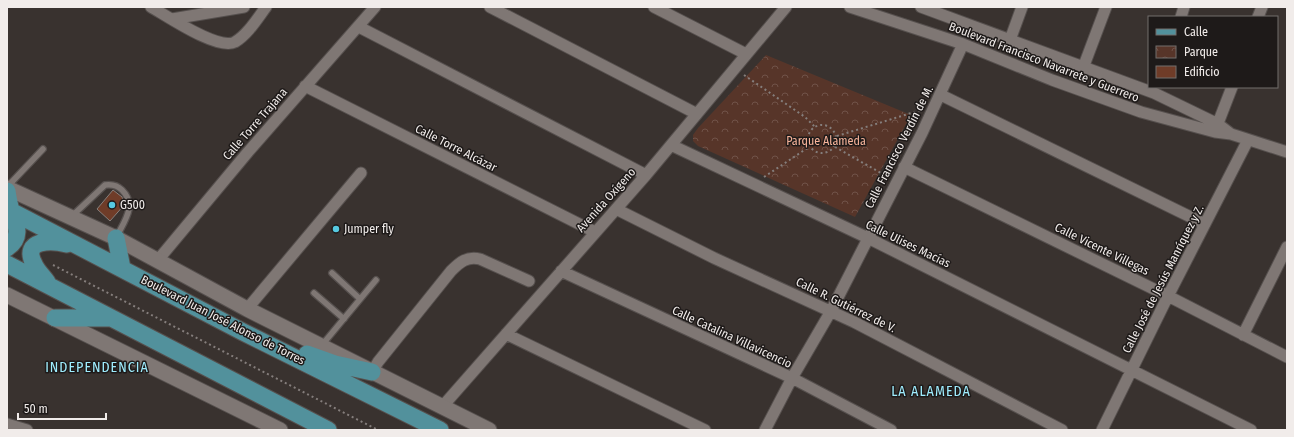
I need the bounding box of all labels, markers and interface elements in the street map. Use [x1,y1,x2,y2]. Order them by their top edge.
legend [1148,16,1278,88]
street label: Boulevard Francisco Navarrete y Guerrero [947,19,1141,105]
text: Calle [1184,25,1208,39]
text: Parque [1184,45,1218,59]
text: Edificio [1184,65,1220,79]
street label: Calle Francisco Verdín de M. [862,83,936,211]
street label: Calle Torre Trajana [220,85,290,163]
street label: Calle Torre Alcázar [413,121,500,175]
park label: Parque Alameda [786,134,866,148]
street label: Avenida Oxígeno [573,165,639,235]
place label: G500 [120,198,145,212]
marker: G500 [107,200,117,210]
street label: Calle José de Jesús Manríquez y Z. [1119,202,1207,355]
street label: Calle Ulises Macías [863,217,953,271]
street label: Calle Vicente Villegas [1053,220,1151,278]
place label: Jumper fly [344,222,395,236]
marker: Jumper fly [331,224,341,234]
street label: Boulevard Juan José Alonso de Torres [139,272,307,368]
street label: Calle R. Gutiérrez de V. [794,275,899,335]
street label: Calle Catalina Villavicencio [670,303,794,371]
district label: INDEPENDENCIA [45,359,149,376]
district label: LA ALAMEDA [891,383,971,400]
scale bar [18,395,106,421]
text: 50 m [24,402,48,416]

